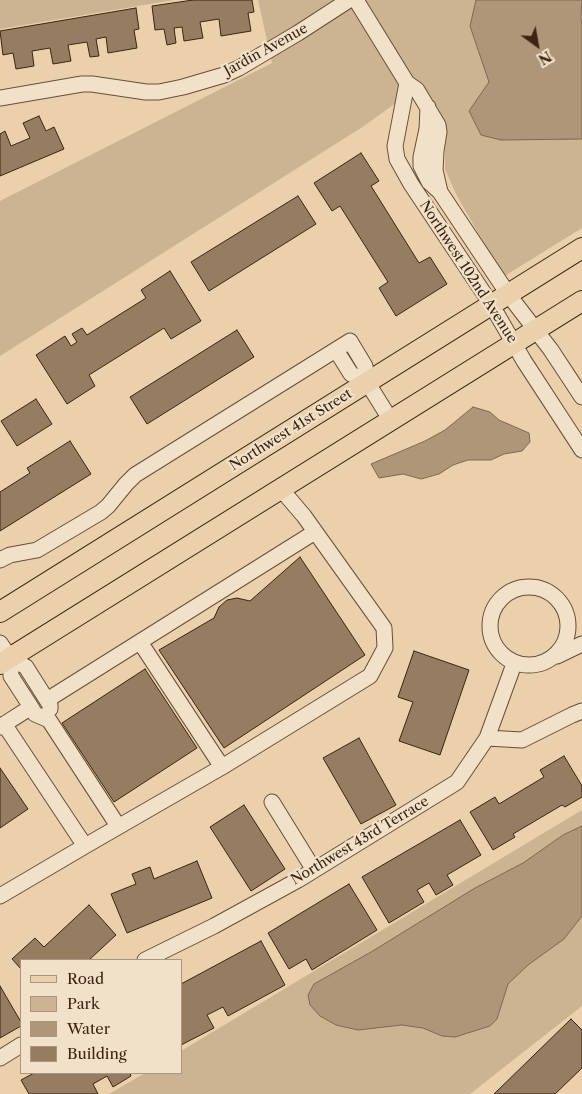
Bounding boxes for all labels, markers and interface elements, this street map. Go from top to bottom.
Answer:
street label: Jardin Avenue [221,20,311,80]
north arrow [512,20,562,70]
text: N [535,47,555,69]
street label: Northwest 102nd Avenue [416,198,520,346]
street label: Northwest 41st Street [227,385,355,475]
street label: Northwest 43rd Terrace [288,793,432,889]
legend [20,959,182,1074]
text: Road [67,969,104,988]
text: Park [67,994,100,1013]
text: Water [67,1019,110,1038]
text: Building [67,1044,127,1063]

